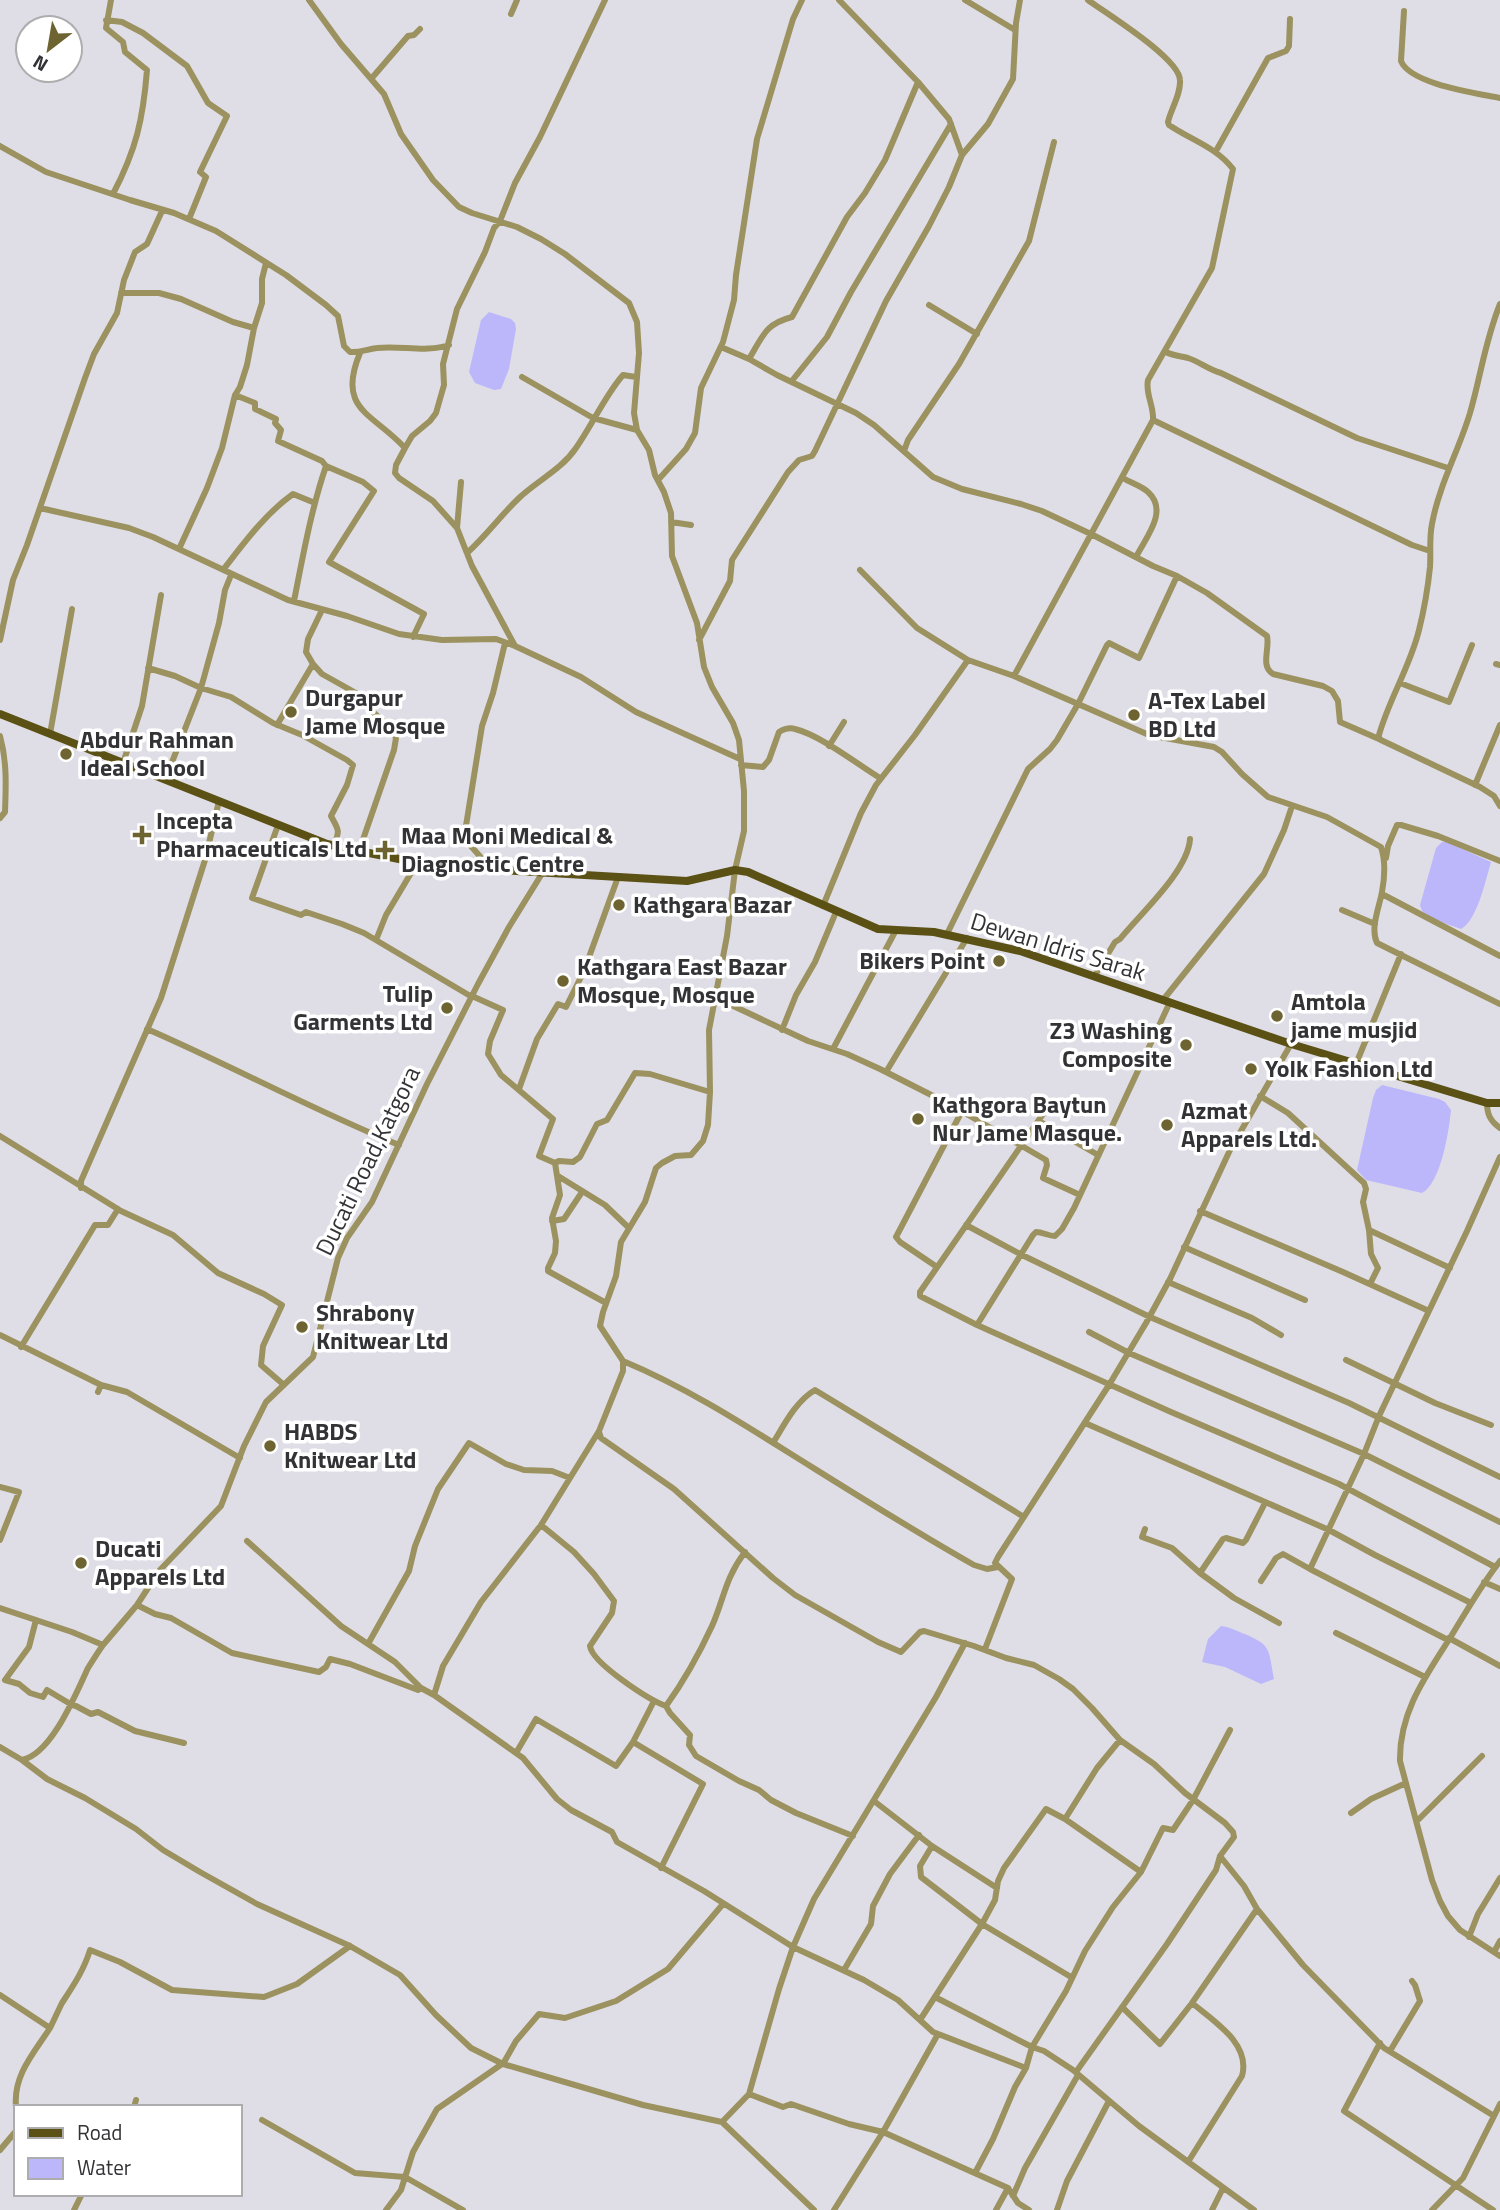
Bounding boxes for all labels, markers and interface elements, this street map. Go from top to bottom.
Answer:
north arrow [14,14,84,84]
text: N [27,48,53,80]
place label: Durgapur Jame Mosque [305,679,445,743]
place label: A-Tex Label BD Ltd [1148,682,1266,746]
marker: Durgapur Jame Mosque [283,704,299,720]
marker: A-Tex Label BD Ltd [1126,707,1142,723]
place label: Abdur Rahman Ideal School [80,721,234,785]
marker: Abdur Rahman Ideal School [58,746,74,762]
place label: Incepta Pharmaceuticals Ltd [156,802,367,866]
place label: Maa Moni Medical & Diagnostic Centre [401,817,613,881]
marker: Incepta Pharmaceuticals Ltd [134,827,150,843]
marker: Maa Moni Medical & Diagnostic Centre [375,840,395,860]
place label: Kathgara Bazar [633,886,792,922]
marker: Kathgara Bazar [611,897,627,913]
street label: Dewan Idris Sarak [966,902,1151,990]
place label: Bikers Point [859,942,985,978]
place label: Kathgara East Bazar Mosque, Mosque [577,948,787,1012]
marker: Bikers Point [991,953,1007,969]
marker: Kathgara East Bazar Mosque, Mosque [555,973,571,989]
place label: Tulip Garments Ltd [293,975,433,1039]
place label: Amtola jame musjid [1290,983,1417,1047]
marker: Tulip Garments Ltd [439,1000,455,1016]
marker: Amtola jame musjid [1269,1008,1285,1024]
place label: Z3 Washing Composite [1049,1012,1172,1076]
marker: Z3 Washing Composite [1178,1037,1194,1053]
place label: Yolk Fashion Ltd [1265,1050,1433,1086]
street label: Ducati Road,Katgora [306,1060,429,1261]
marker: Yolk Fashion Ltd [1243,1061,1259,1077]
place label: Kathgora Baytun Nur Jame Masque. [932,1086,1122,1150]
place label: Azmat Apparels Ltd. [1181,1092,1317,1156]
marker: Kathgora Baytun Nur Jame Masque. [910,1111,926,1127]
marker: Azmat Apparels Ltd. [1159,1117,1175,1133]
place label: Shrabony Knitwear Ltd [316,1294,448,1358]
marker: Shrabony Knitwear Ltd [294,1319,310,1335]
place label: HABDS Knitwear Ltd [284,1413,416,1477]
marker: HABDS Knitwear Ltd [262,1438,278,1454]
place label: Ducati Apparels Ltd [95,1530,225,1594]
marker: Ducati Apparels Ltd [73,1555,89,1571]
legend [14,2105,242,2196]
text: Road [77,2116,122,2148]
text: Water [77,2151,131,2183]

